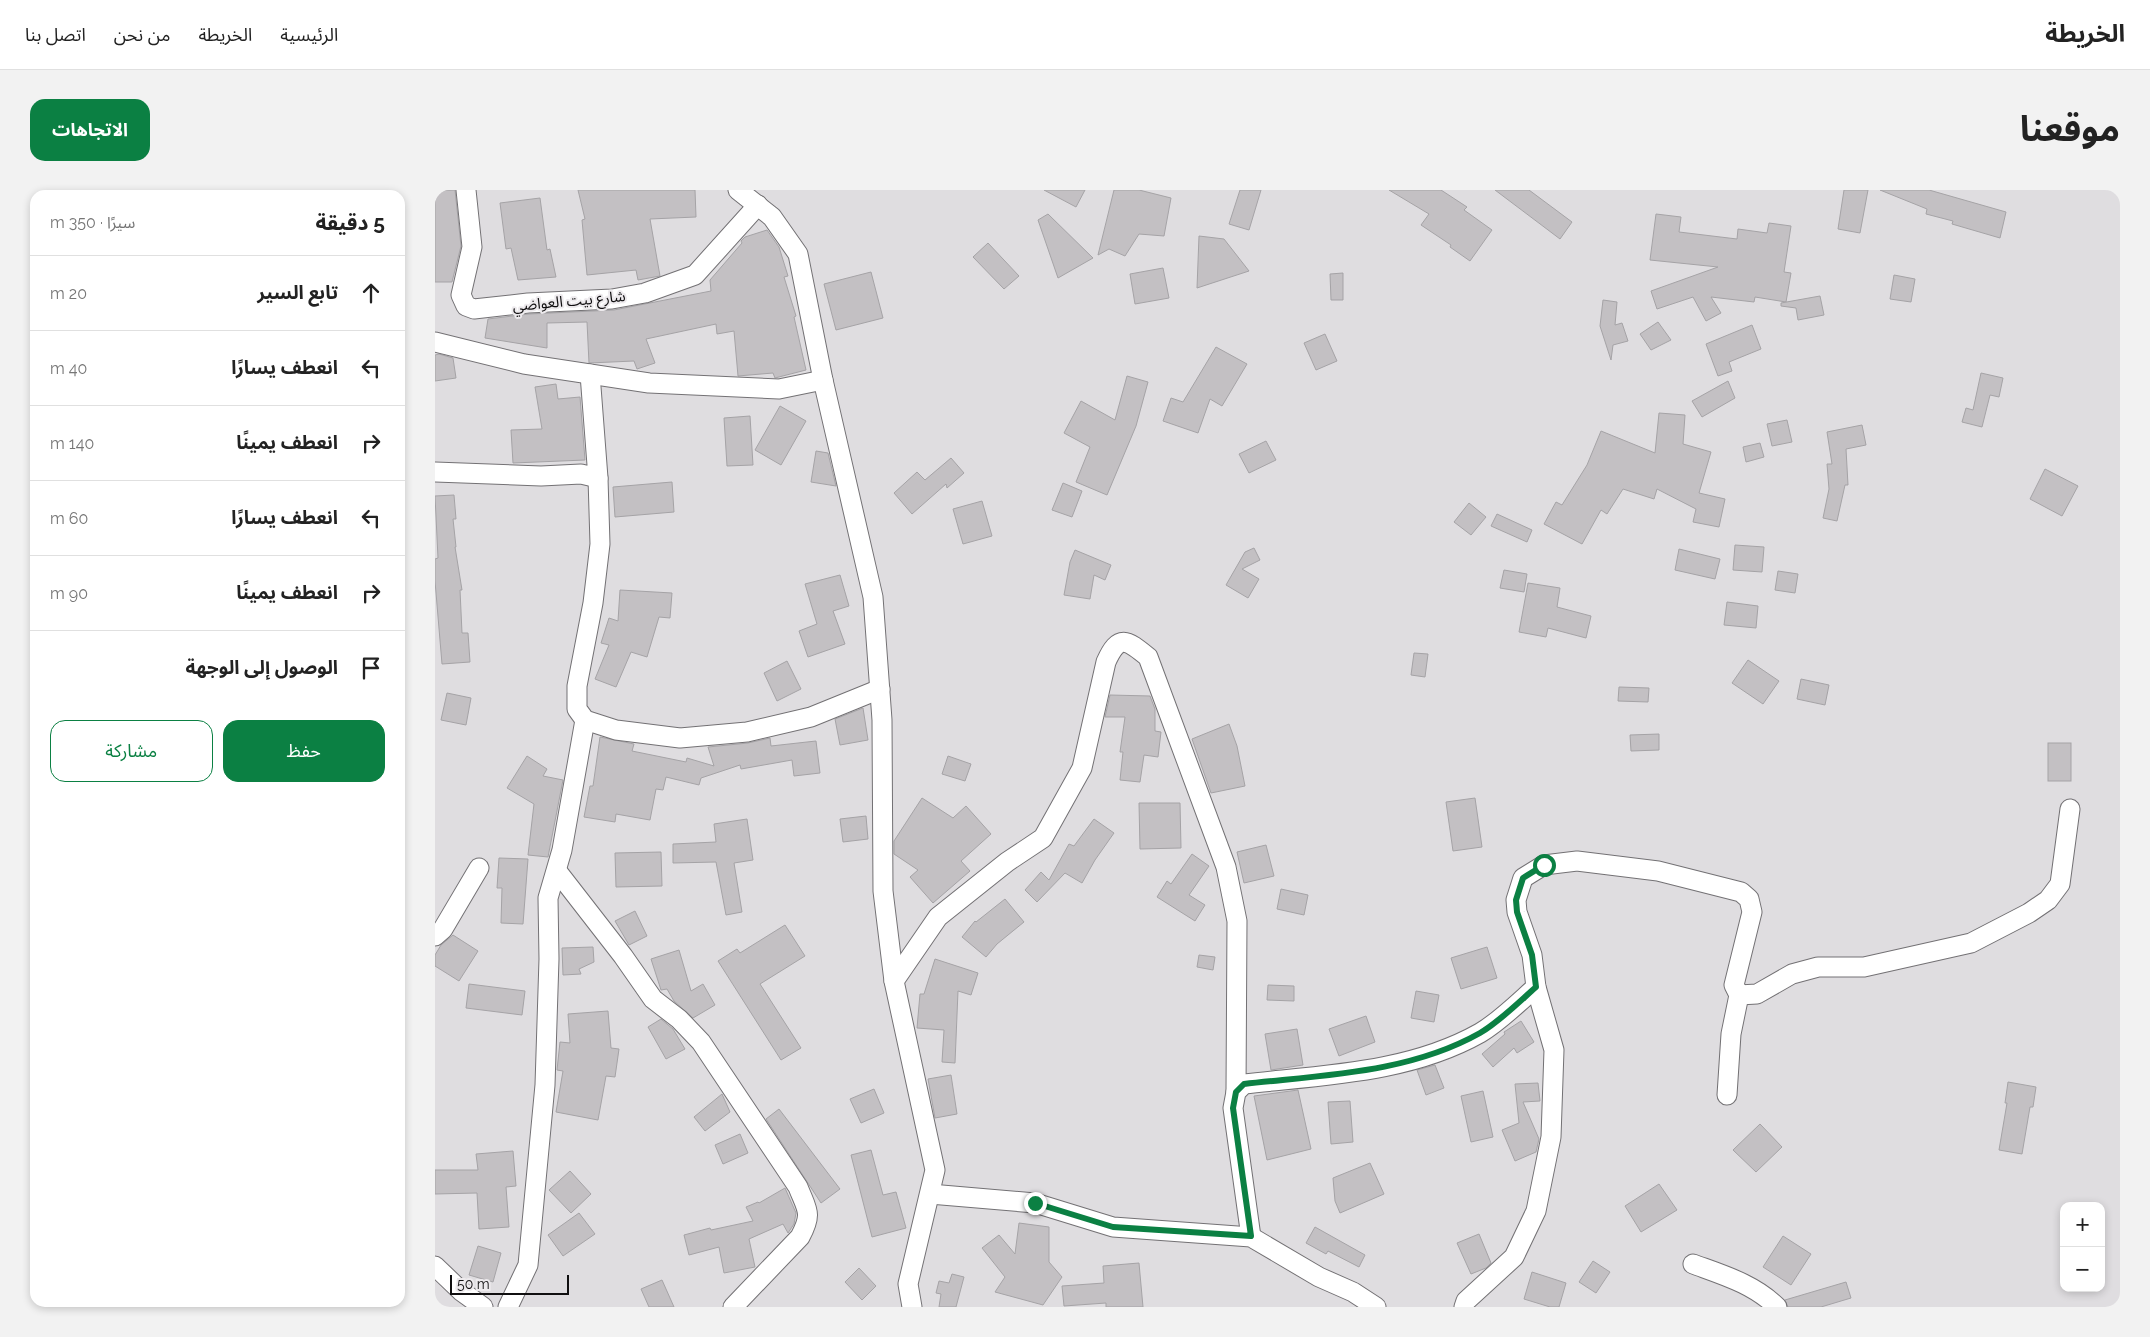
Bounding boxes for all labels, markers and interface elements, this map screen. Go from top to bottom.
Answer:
text: الخريطة [2045,19,2125,48]
text: اتصل بنا [25,24,86,45]
text: من نحن [114,24,170,45]
text: الخريطة [198,24,252,45]
text: الرئيسية [280,24,338,45]
button: الاتجاهات [30,99,150,161]
text: موقعنا [2020,108,2120,149]
text: 5 دقيقة [315,210,385,235]
text: سيرًا · 350 m [50,213,135,232]
icon: ahead [357,279,385,307]
text: تابع السير [257,281,338,303]
text: 20 m [50,284,87,303]
street label: شارع بيت العواضي [512,287,627,318]
icon: left [357,354,385,382]
text: انعطف يسارًا [231,356,338,378]
text: 40 m [50,359,87,378]
icon: right [357,429,385,457]
text: انعطف يمينًا [236,431,338,453]
text: 140 m [50,434,94,453]
icon: left [357,504,385,532]
text: انعطف يسارًا [231,506,338,528]
text: 60 m [50,509,88,528]
icon: right [357,579,385,607]
text: انعطف يمينًا [236,581,338,603]
text: 90 m [50,584,88,603]
icon: arrive [357,654,385,682]
text: الوصول إلى الوجهة [185,656,338,678]
button: مشاركة [50,720,213,782]
button: حفظ [223,720,385,782]
route start [1533,854,1556,877]
route end [1024,1192,1047,1215]
map controls [2060,1202,2105,1292]
button: + [2060,1202,2105,1247]
button: − [2060,1247,2105,1292]
scale bar [450,1272,569,1295]
text: 50 m [457,1276,490,1292]

